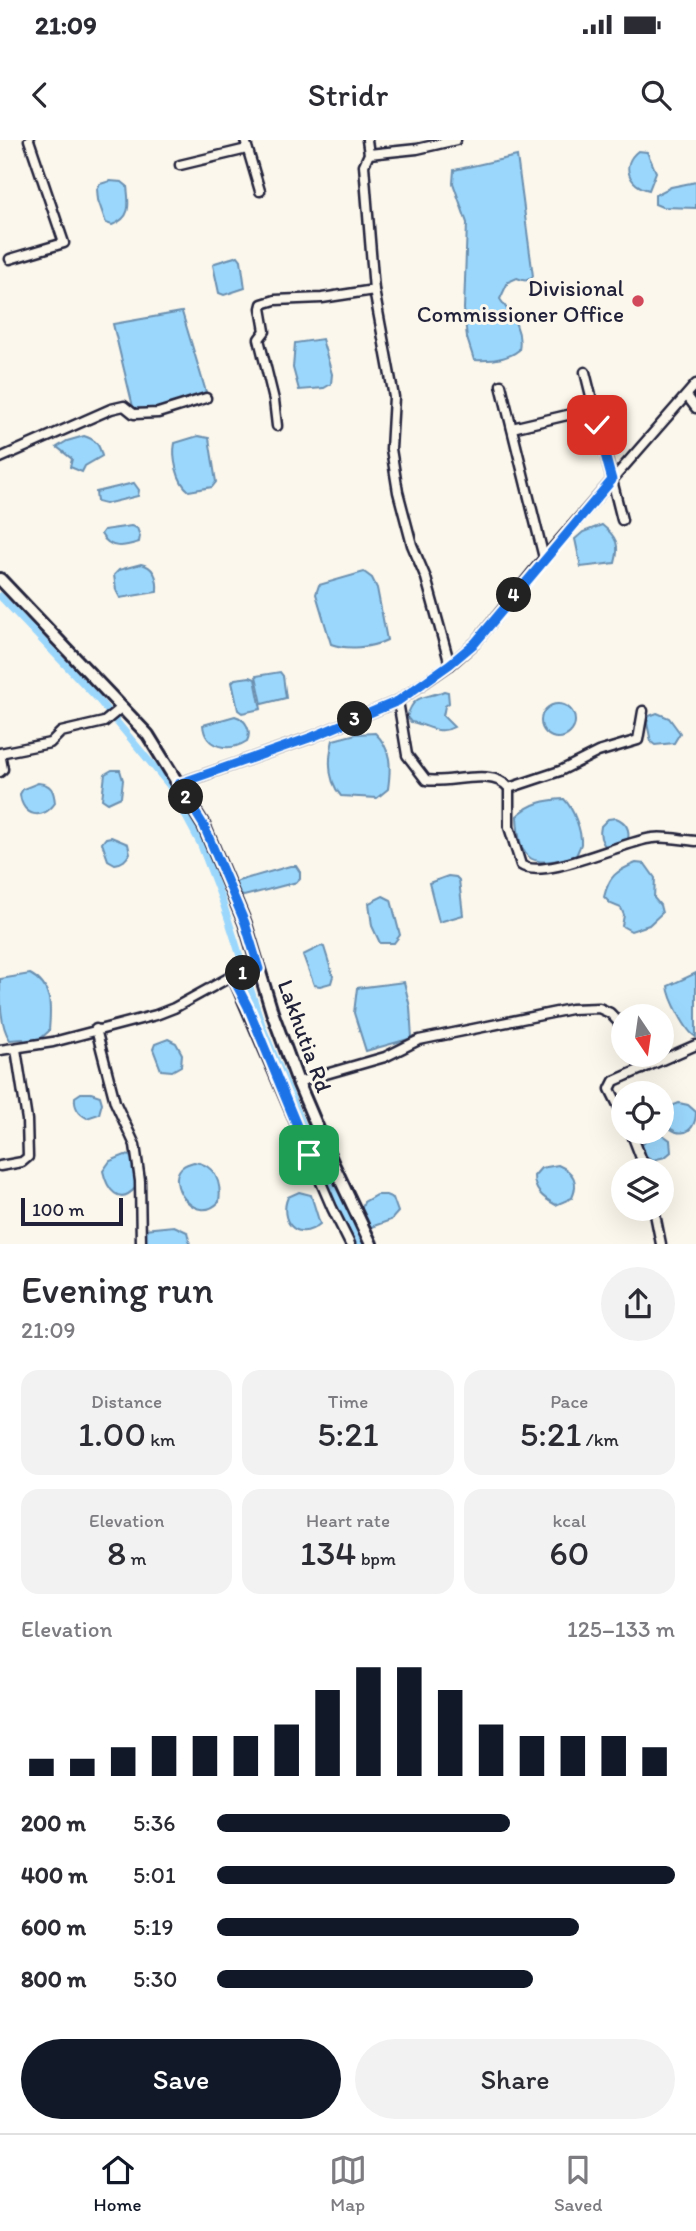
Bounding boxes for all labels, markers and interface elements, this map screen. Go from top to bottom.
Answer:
text: 21:09 [35,9,97,41]
icon: back [21,76,59,114]
text: Stridr [308,76,388,114]
icon: search [637,76,675,114]
place label: Divisional Commissioner Office [417,274,624,328]
marker: Divisional Commissioner Office [630,293,646,309]
pin [567,395,627,455]
icon: check [578,406,616,444]
pin: 4 [496,578,532,612]
text: 4 [508,583,519,606]
pin: 3 [338,702,372,736]
text: 3 [349,707,360,730]
pin: 2 [168,780,204,814]
text: 2 [181,785,191,808]
pin: 1 [226,956,260,990]
text: 1 [238,961,247,984]
street label: Lakhutia Rd [272,976,338,1096]
north arrow [611,1004,674,1068]
map controls [611,1004,674,1221]
button: locate [611,1081,674,1144]
pin [279,1125,339,1185]
icon: arrive [290,1136,328,1174]
button: layers [611,1158,674,1221]
scale bar [21,1195,122,1227]
text: 100 m [32,1198,84,1221]
text: Evening run [21,1267,214,1313]
button: share [601,1267,675,1341]
text: 21:09 [21,1316,76,1344]
text: Distance [91,1390,162,1413]
text: Time [328,1390,368,1413]
text: Pace [550,1390,588,1413]
text: 1.00 [78,1413,146,1455]
text: 5:21 [317,1413,379,1455]
text: 5:21 [520,1413,581,1455]
text: km [146,1428,175,1451]
text: /km [581,1428,619,1451]
text: Elevation [89,1509,164,1532]
text: Heart rate [306,1509,390,1532]
text: kcal [552,1509,586,1532]
text: 8 [107,1532,126,1574]
text: 134 [300,1532,356,1574]
text: 60 [549,1532,589,1574]
text: m [126,1547,146,1570]
text: bpm [356,1547,396,1570]
text: Elevation [21,1615,112,1643]
text: 125–133 m [567,1615,675,1643]
text: 200 m [21,1809,86,1837]
text: 5:36 [133,1809,175,1837]
text: 400 m [21,1861,88,1889]
text: 5:01 [133,1861,176,1889]
text: 600 m [21,1913,86,1941]
text: 5:19 [133,1913,173,1941]
text: 800 m [21,1965,86,1993]
text: 5:30 [133,1965,177,1993]
button: Save [21,2039,341,2119]
button: Share [355,2039,675,2119]
tab: Home [94,2151,141,2216]
tab: Map [329,2151,367,2216]
tab: Saved [554,2151,602,2216]

